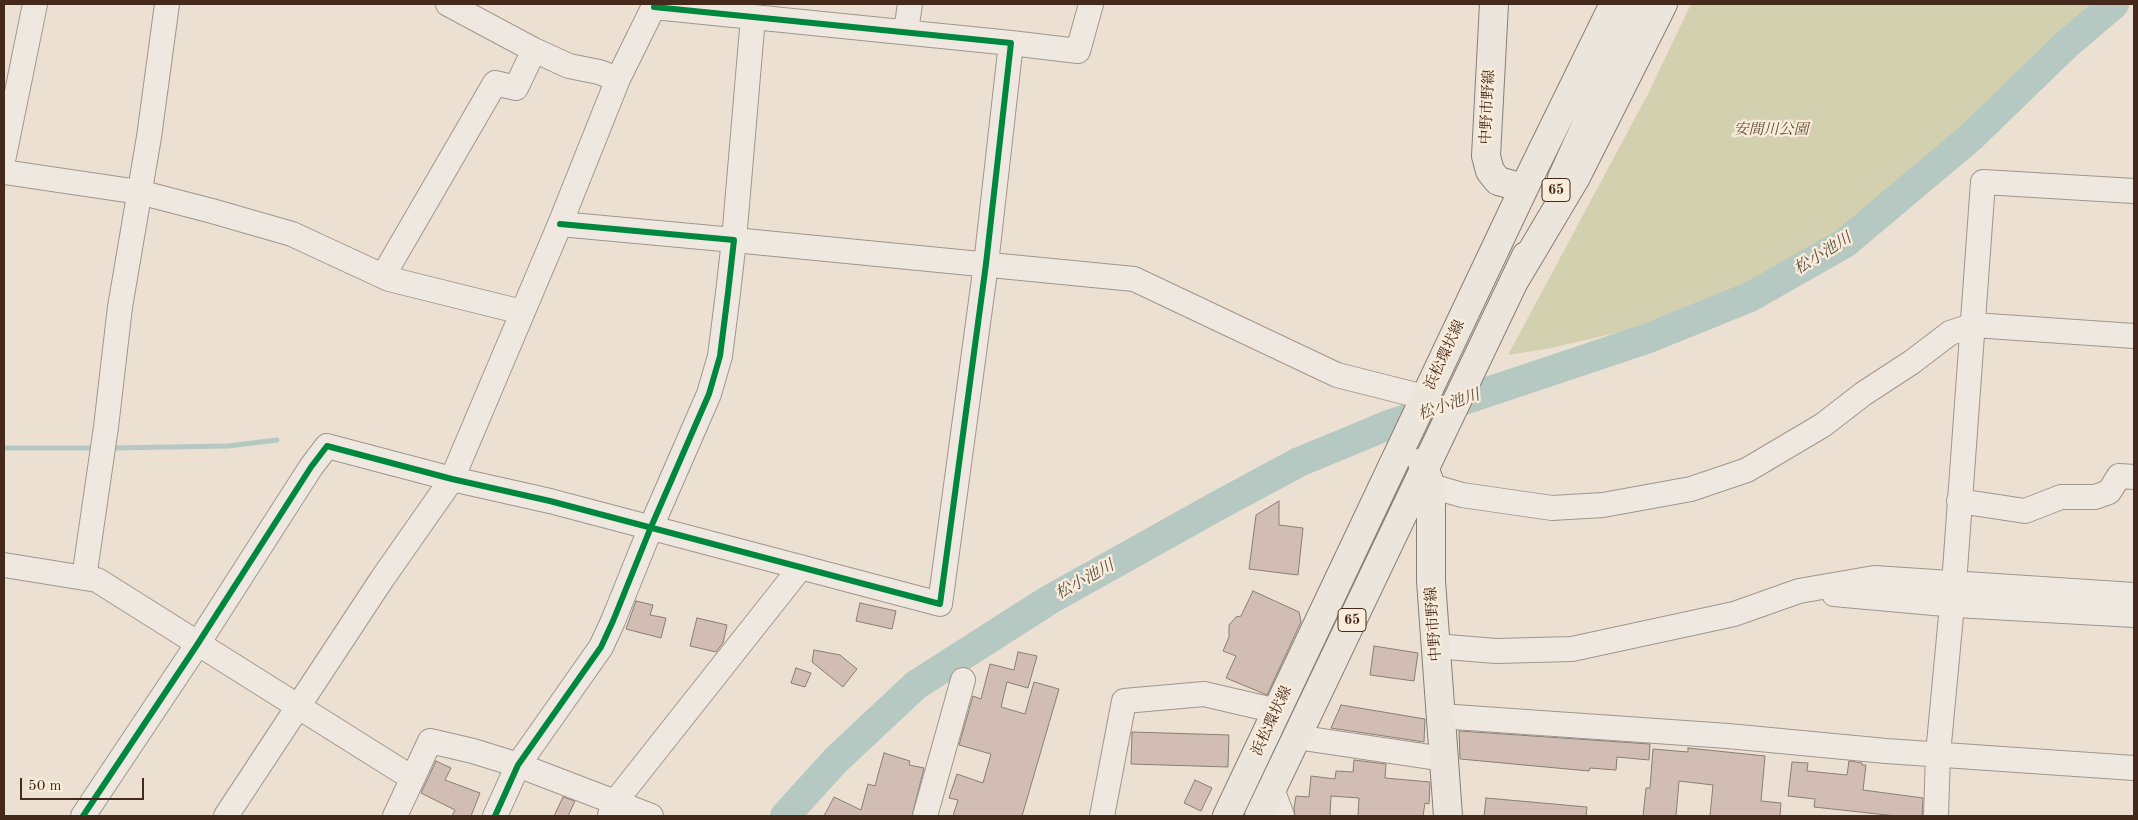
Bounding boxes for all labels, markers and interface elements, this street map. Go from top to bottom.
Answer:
street label: 中野市野線 [1477,69,1499,145]
park label: 安間川公園 [1734,121,1808,139]
road number: 65 [1542,178,1570,202]
water label: 松小池川 [1791,229,1855,279]
street label: 浜松環状線 [1421,317,1469,393]
water label: 松小池川 [1416,386,1482,424]
water label: 松小池川 [1052,556,1118,604]
street label: 中野市野線 [1422,586,1446,662]
road number: 65 [1338,608,1366,632]
street label: 浜松環状線 [1248,683,1296,759]
scale bar [22,768,146,800]
text: 50 m [28,779,62,794]

